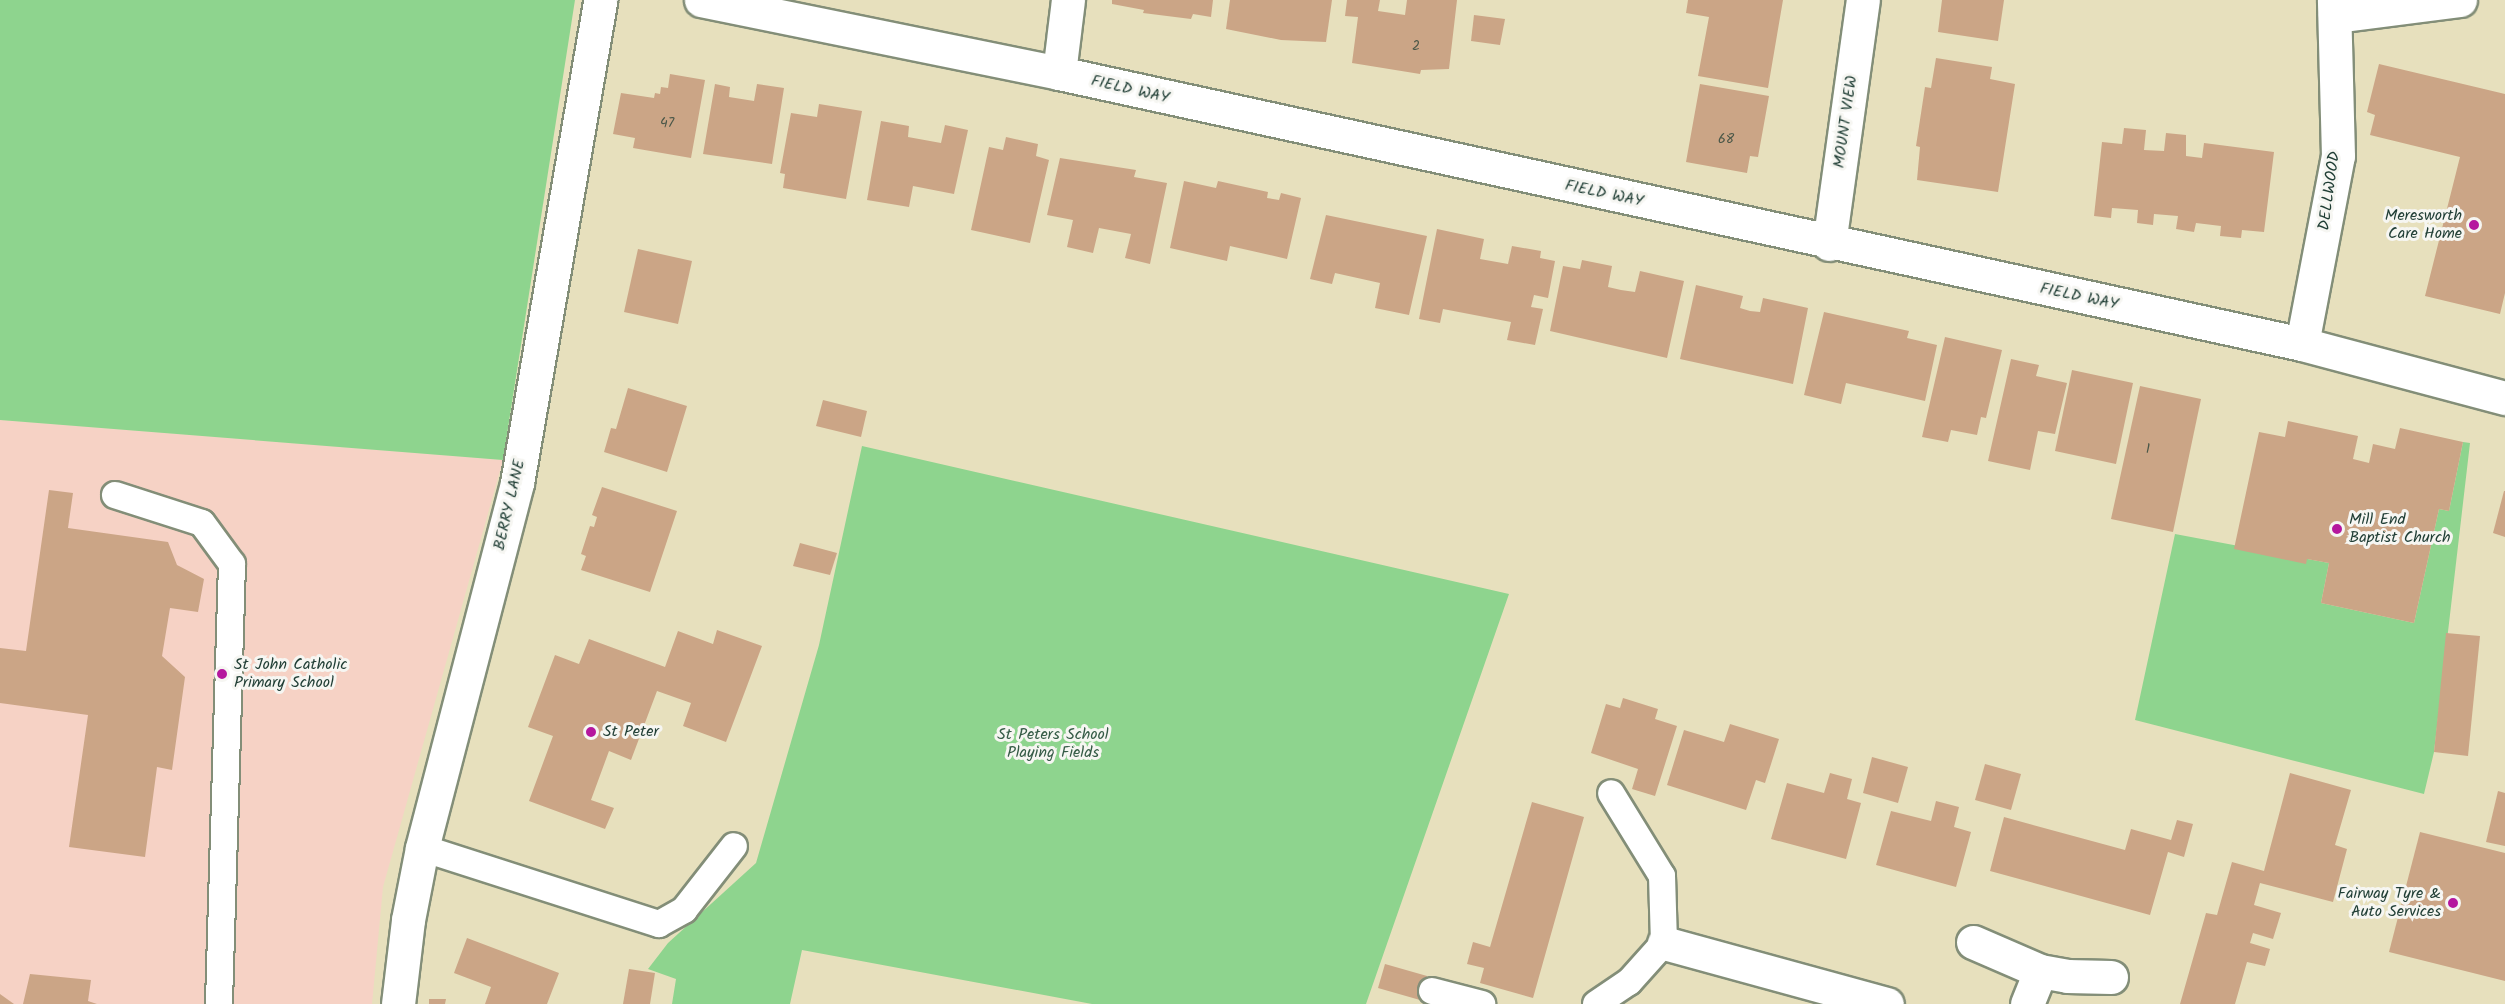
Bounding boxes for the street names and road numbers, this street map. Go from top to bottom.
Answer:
street label: FIELD WAY [1089,72,1171,108]
street label: MOUNT VIEW [1830,75,1862,169]
street label: DELLWOOD [2315,150,2345,232]
street label: FIELD WAY [1563,176,1645,212]
street label: FIELD WAY [2038,279,2120,315]
street label: BERRY LANE [490,458,530,552]

